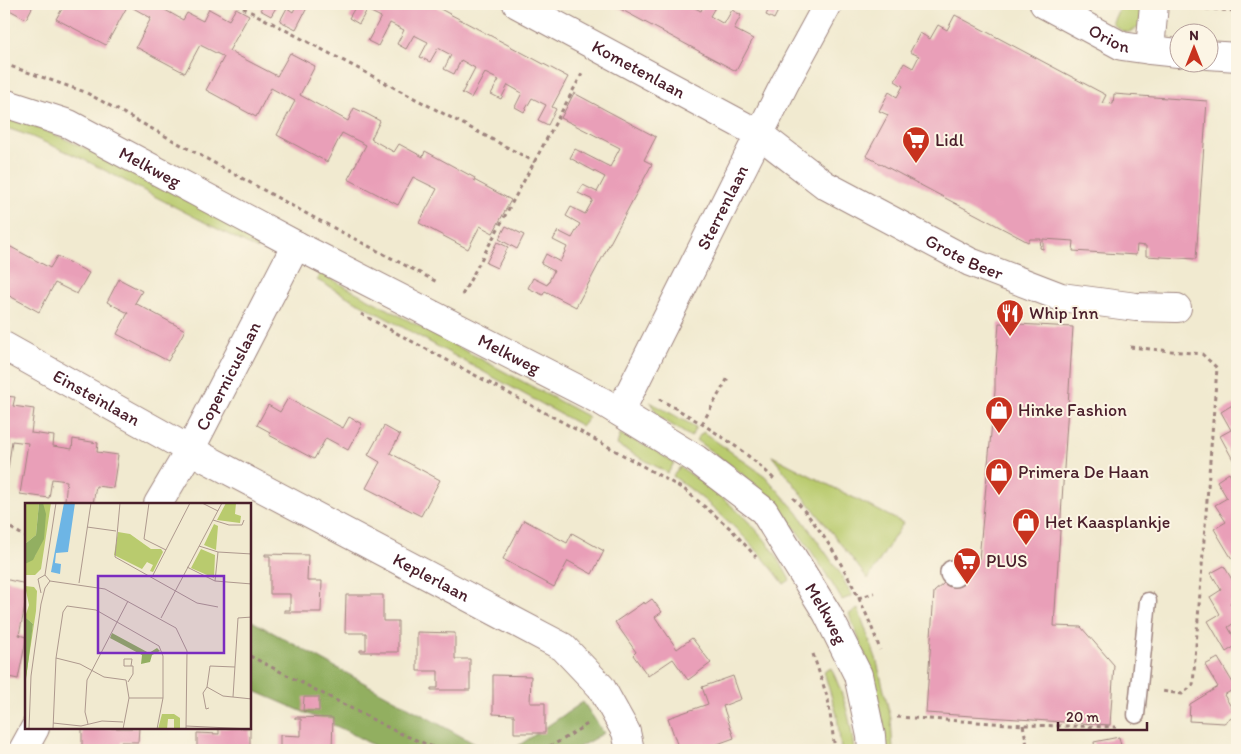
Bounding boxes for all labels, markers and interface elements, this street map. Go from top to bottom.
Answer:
street label: Orion [1085,19,1131,58]
north arrow [1168,22,1218,72]
text: N [1189,27,1199,44]
street label: Kometenlaan [588,35,689,104]
supermarket icon: Lidl [901,125,931,164]
place label: Lidl [935,129,964,151]
street label: Melkweg [115,142,185,193]
street label: Sterrenlaan [692,161,753,253]
street label: Grote Beer [921,229,1007,285]
restaurant icon: Whip Inn [995,298,1025,337]
place label: Whip Inn [1029,302,1099,324]
street label: Copernicuslaan [191,318,266,435]
street label: Melkweg [474,329,545,379]
street label: Einsteinlaan [49,365,144,431]
shop icon: Hinke Fashion [984,395,1014,434]
place label: Hinke Fashion [1018,399,1127,421]
shop icon: Primera De Haan [984,457,1014,496]
place label: Primera De Haan [1018,461,1149,483]
inset map [25,503,251,729]
shop icon: Het Kaasplankje [1011,507,1041,546]
place label: Het Kaasplankje [1045,511,1170,533]
supermarket icon: PLUS [952,546,982,585]
street label: Keplerlaan [389,548,474,607]
place label: PLUS [986,550,1027,572]
street label: Melkweg [800,579,852,649]
scale bar [1058,699,1147,731]
text: 20 m [1066,708,1100,726]

